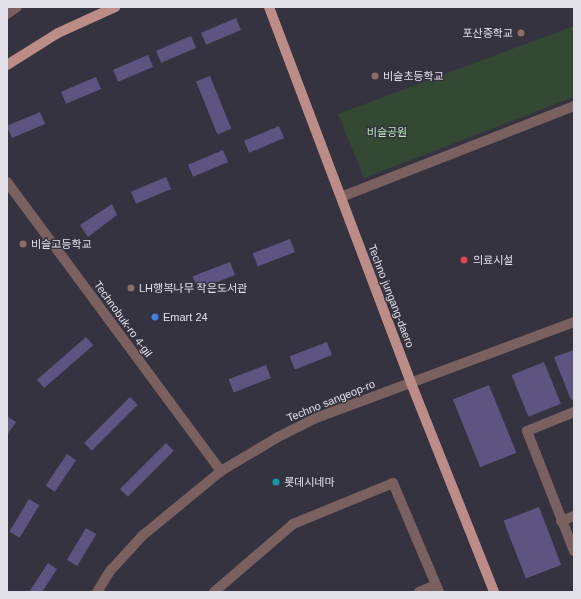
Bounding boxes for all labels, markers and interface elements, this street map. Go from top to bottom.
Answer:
place label: 포산중학교 [462,26,513,40]
marker: 포산중학교 [516,28,526,38]
place label: 비슬초등학교 [383,69,444,83]
marker: 비슬초등학교 [370,71,380,81]
park label: 비슬공원 [367,125,407,139]
place label: 비슬고등학교 [31,237,92,251]
marker: 비슬고등학교 [18,239,28,249]
street label: Techno jungang-daero [365,243,417,349]
place label: 의료시설 [473,253,513,267]
marker: 의료시설 [458,254,470,266]
street label: Technobuk-ro 4-gil [91,279,155,359]
place label: LH행복나무 작은도서관 [139,281,247,295]
marker: LH행복나무 작은도서관 [126,283,136,293]
place label: Emart 24 [163,310,208,324]
marker: Emart 24 [150,312,160,322]
street label: Techno sangeop-ro [285,377,377,425]
place label: 롯데시네마 [284,475,335,489]
marker: 롯데시네마 [271,477,281,487]

